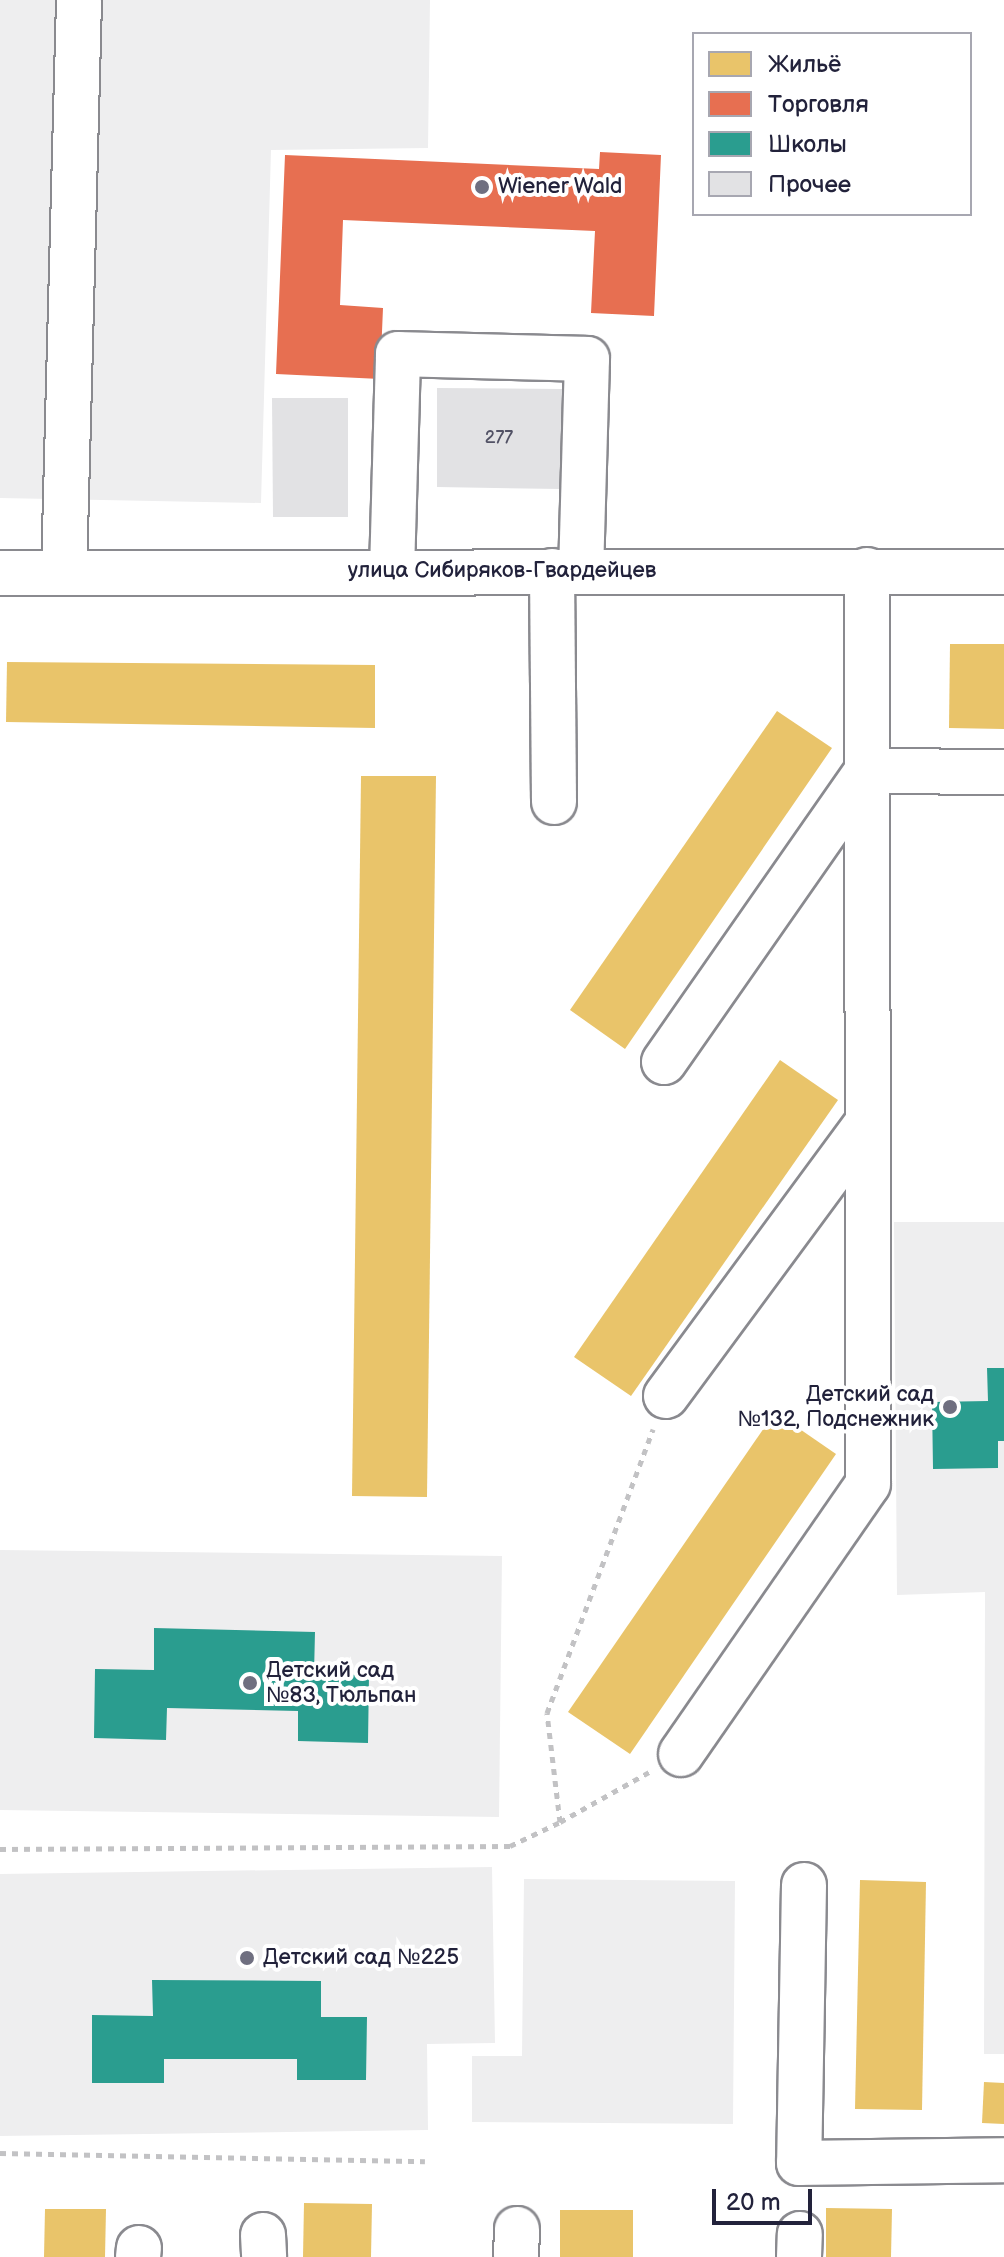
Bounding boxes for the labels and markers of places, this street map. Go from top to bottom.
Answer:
place label: Wiener Wald [498,174,623,200]
marker: Wiener Wald [473,178,491,196]
place label: Детский сад №132, Подснежник [737,1381,934,1432]
marker: Детский сад №132, Подснежник [941,1398,959,1416]
place label: Детский сад №83, Тюльпан [266,1657,416,1708]
marker: Детский сад №83, Тюльпан [241,1674,259,1692]
place label: Детский сад №225 [263,1945,459,1971]
marker: Детский сад №225 [238,1949,256,1967]

